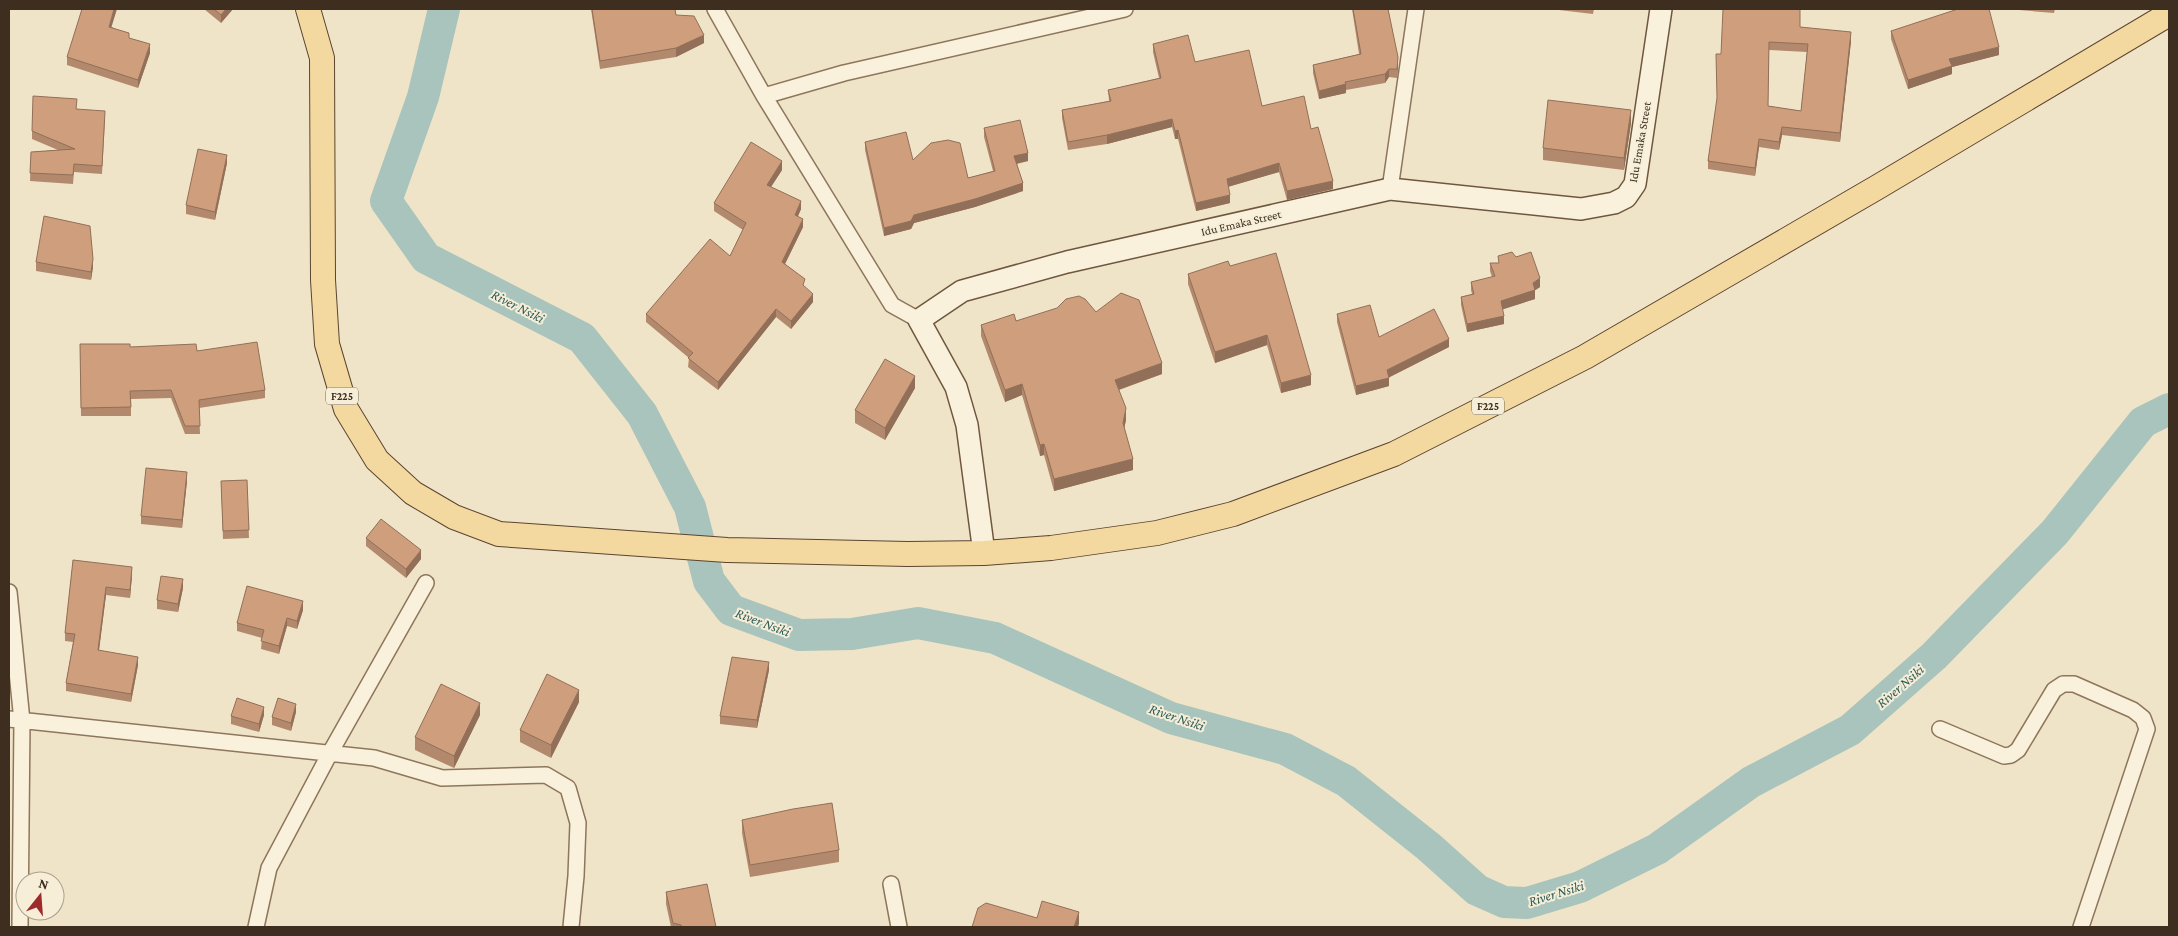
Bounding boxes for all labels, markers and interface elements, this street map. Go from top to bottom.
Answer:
street label: Idu Emaka Street [1626,99,1654,184]
street label: Idu Emaka Street [1200,207,1283,239]
water label: River Nsiki [489,286,547,326]
road number: F225 [326,388,358,404]
road number: F225 [1472,398,1504,414]
water label: River Nsiki [733,604,793,640]
water label: River Nsiki [1873,661,1927,711]
water label: River Nsiki [1147,700,1207,734]
north arrow [15,871,65,921]
text: N [37,875,51,893]
water label: River Nsiki [1526,877,1586,909]

